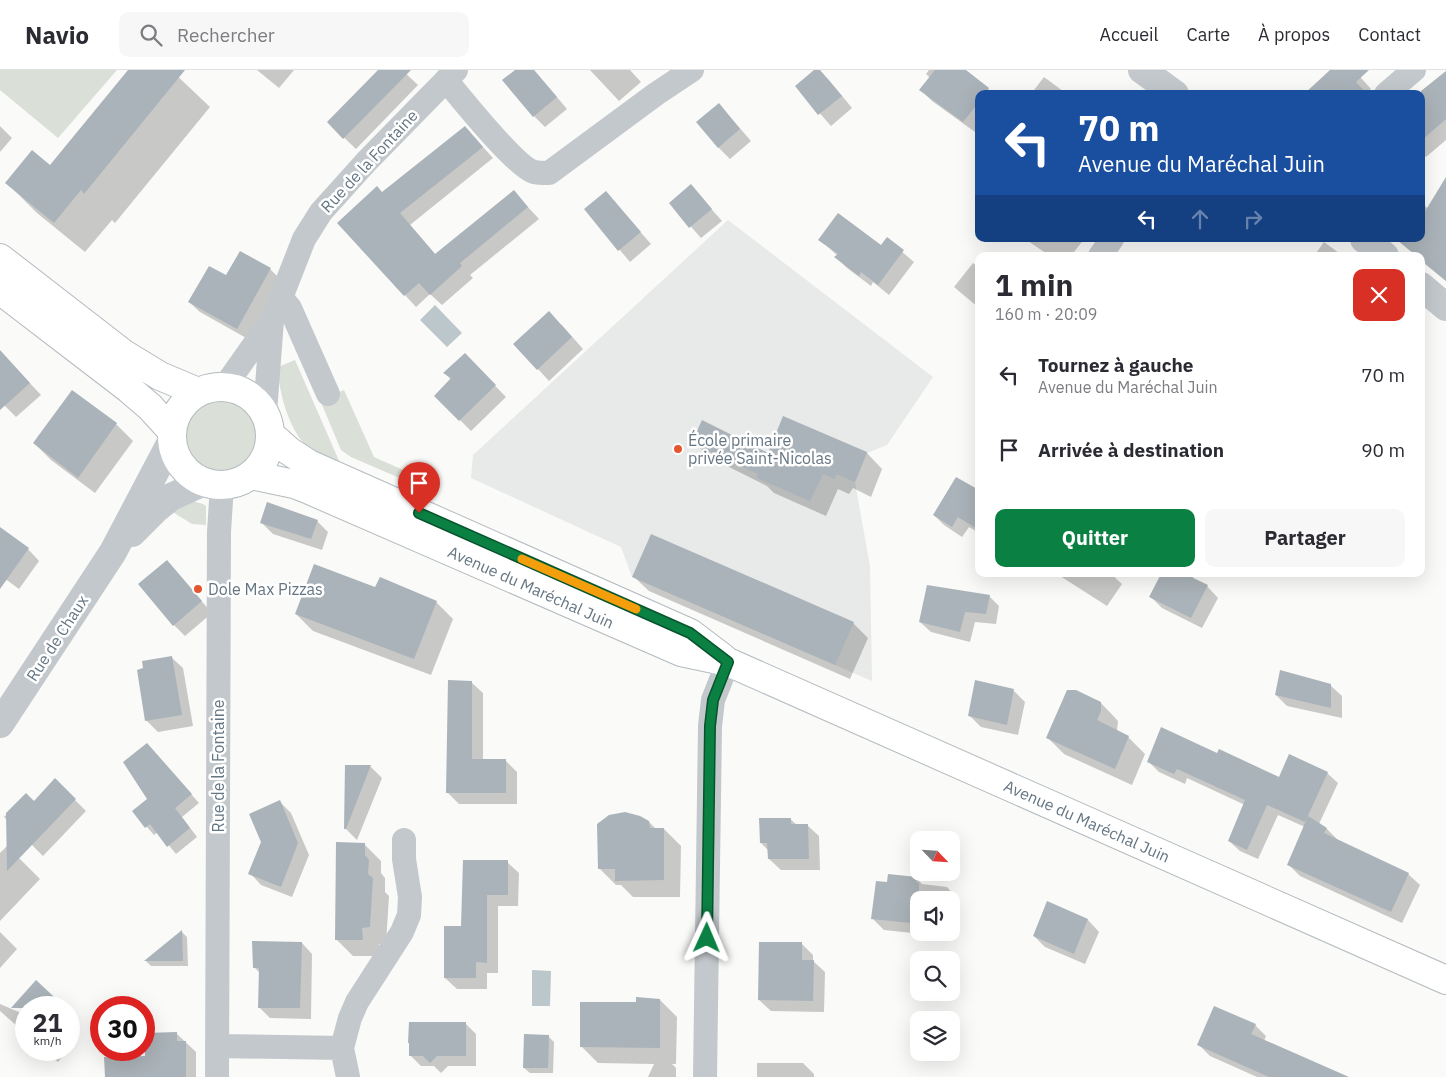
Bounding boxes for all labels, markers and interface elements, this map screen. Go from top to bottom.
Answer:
search box [119,12,469,57]
text: Navio [25,19,89,51]
icon: search [137,21,165,49]
text: Rechercher [177,23,275,47]
text: Accueil [1099,23,1158,46]
text: Carte [1186,23,1230,46]
text: À propos [1258,23,1330,46]
text: Contact [1358,23,1421,46]
street label: Rue de la Fontaine [316,105,422,216]
text: 70 m [1078,105,1160,151]
icon: left [995,110,1060,175]
text: Avenue du Maréchal Juin [1078,149,1325,178]
icon: left [1133,205,1161,233]
icon: ahead [1186,205,1214,233]
icon: right [1239,205,1267,233]
text: 1 min [995,265,1073,304]
button: close [1353,269,1405,321]
text: 160 m · 20:09 [995,304,1097,324]
text: Tournez à gauche [1038,353,1194,377]
icon: left [995,361,1023,389]
text: 70 m [1361,363,1405,387]
text: Avenue du Maréchal Juin [1038,377,1218,397]
place label: École primaire privée Saint-Nicolas [688,429,832,468]
icon: arrive [995,436,1023,464]
text: Arrivée à destination [1038,438,1224,462]
text: 90 m [1361,438,1405,462]
marker: École primaire privée Saint-Nicolas [672,443,684,455]
pin [398,462,440,513]
icon: arrive [405,469,433,497]
button: Quitter [995,509,1195,567]
button: Partager [1205,509,1405,567]
street label: Avenue du Maréchal Juin [445,541,617,633]
place label: Dole Max Pizzas [208,579,323,599]
marker: Dole Max Pizzas [192,583,204,595]
street label: Rue de Chaux [22,591,92,685]
street label: Rue de la Fontaine [208,699,228,833]
street label: Avenue du Maréchal Juin [1001,775,1173,867]
north arrow [910,831,960,881]
map controls [910,831,960,1061]
button: sound [910,891,960,941]
position arrow [680,911,732,963]
button: search [910,951,960,1001]
speed limit sign: 30 [90,996,155,1061]
text: 21 [32,1006,63,1039]
button: layers [910,1011,960,1061]
text: km/h [33,1033,62,1048]

